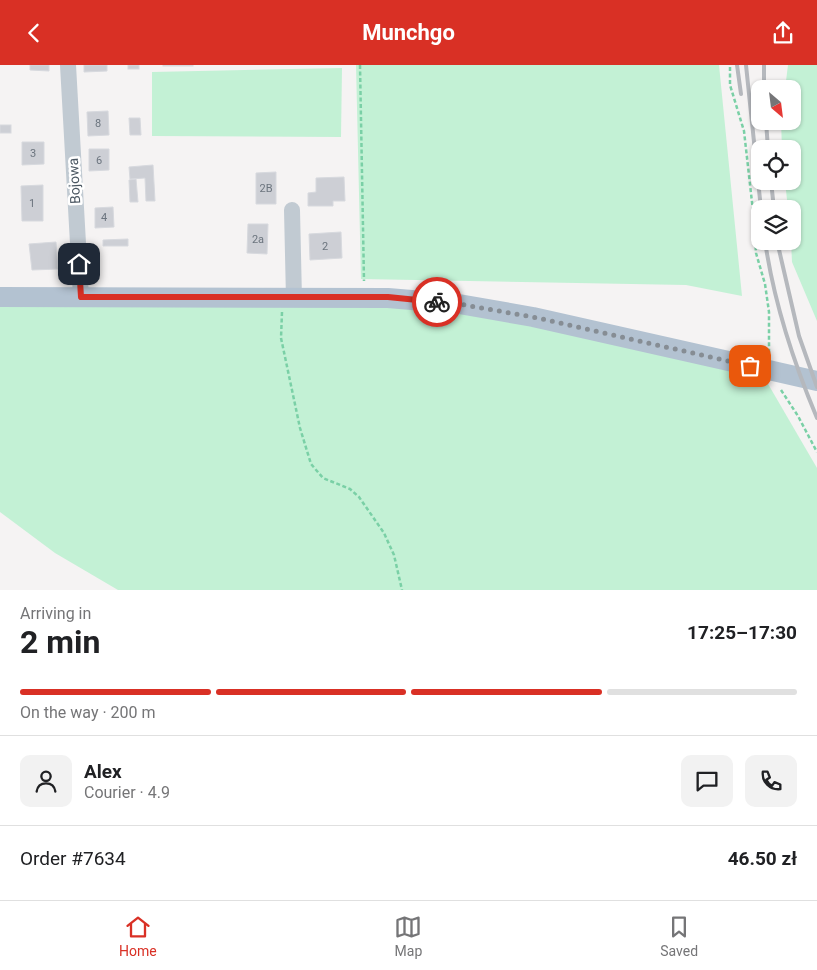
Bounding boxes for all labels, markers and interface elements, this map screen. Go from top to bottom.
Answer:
icon: back [20,19,48,47]
icon: share [769,19,797,47]
text: Munchgo [362,20,455,45]
north arrow [751,80,801,130]
map controls [751,80,801,250]
house number: 8 [95,117,101,130]
button: locate [751,140,801,190]
house number: 3 [30,147,36,160]
house number: 6 [96,154,102,167]
street label: Bojowa [65,158,83,204]
house number: 2B [259,182,273,195]
house number: 1 [29,197,35,210]
button: layers [751,200,801,250]
house number: 4 [101,211,107,224]
house number: 2a [252,233,264,246]
house number: 2 [322,240,328,253]
pin [58,243,100,285]
icon: home [65,250,93,278]
courier [412,277,462,327]
icon: bike [423,288,451,316]
pin [729,345,771,387]
icon: bag [736,352,764,380]
text: Arriving in [20,604,91,623]
text: 17:25–17:30 [687,621,797,644]
text: 2 min [20,623,100,661]
text: On the way · 200 m [20,703,156,722]
button: person [20,755,72,807]
button: chat [681,755,733,807]
button: phone [745,755,797,807]
text: Alex [84,760,122,783]
text: Courier · 4.9 [84,783,170,802]
text: Order #7634 [20,847,126,870]
text: 46.50 zł [728,847,797,870]
tab: Home [119,913,157,959]
tab: Map [394,913,422,959]
tab: Saved [660,913,698,959]

